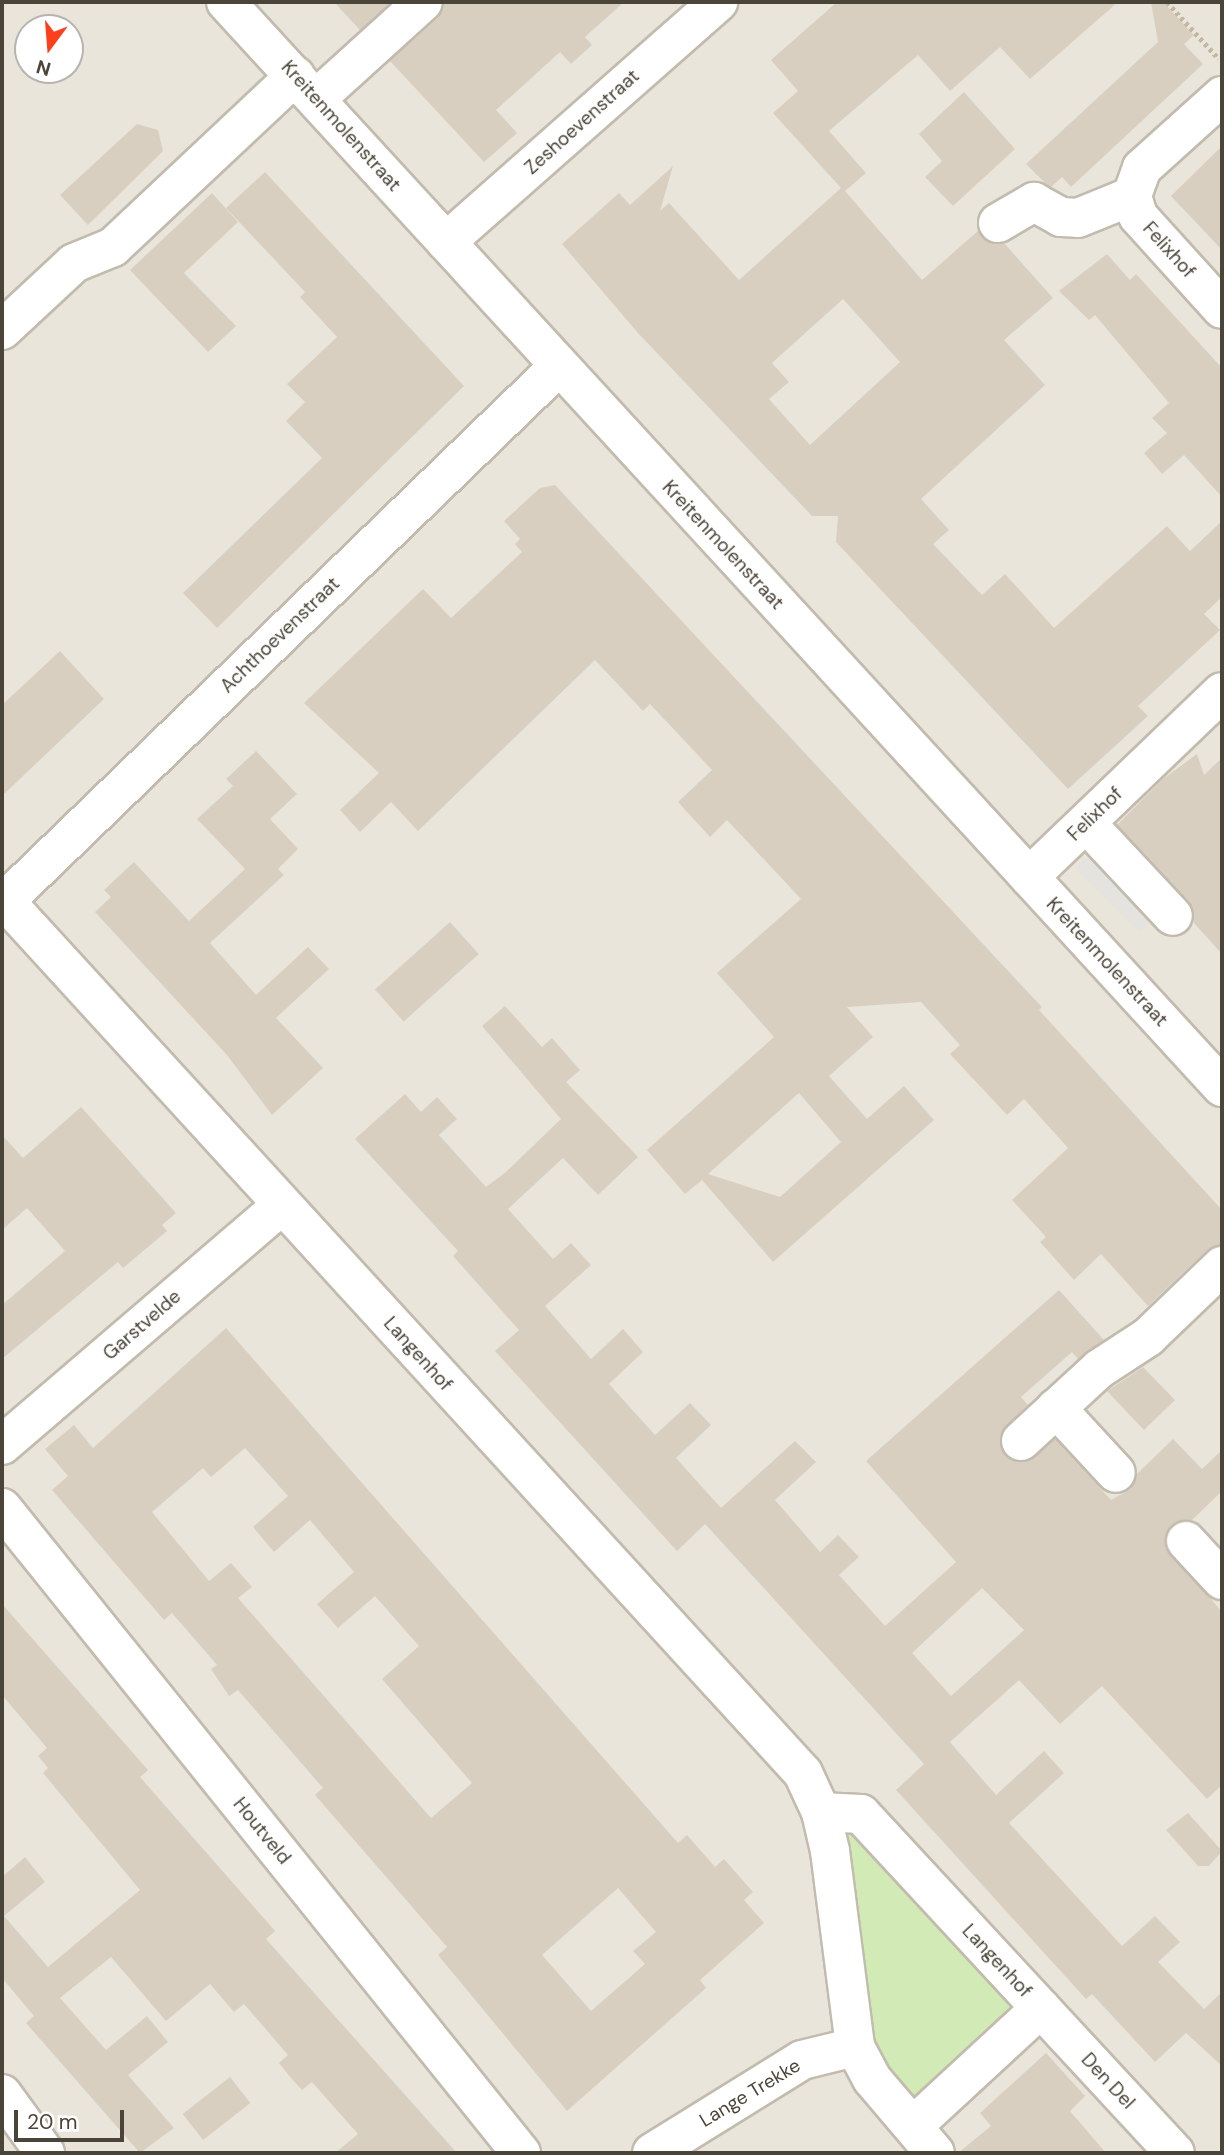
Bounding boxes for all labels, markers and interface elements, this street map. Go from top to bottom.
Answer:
north arrow [14,14,84,84]
text: N [34,54,54,82]
street label: Kreitenmolenstraat [276,56,406,196]
street label: Zeshoevenstraat [520,65,644,179]
street label: Felixhof [1138,217,1200,283]
street label: Kreitenmolenstraat [658,476,788,614]
street label: Achthoevenstraat [216,572,344,698]
street label: Felixhof [1063,782,1127,846]
street label: Kreitenmolenstraat [1042,893,1172,1031]
street label: Garstvelde [98,1285,186,1365]
street label: Langenhof [379,1312,457,1396]
street label: Houtveld [228,1793,296,1869]
street label: Langenhof [957,1920,1037,2002]
street label: Den Del [1077,2048,1139,2114]
street label: Lange Trekke [695,2054,805,2132]
scale bar [18,2096,128,2140]
text: 20 m [27,2108,78,2136]

